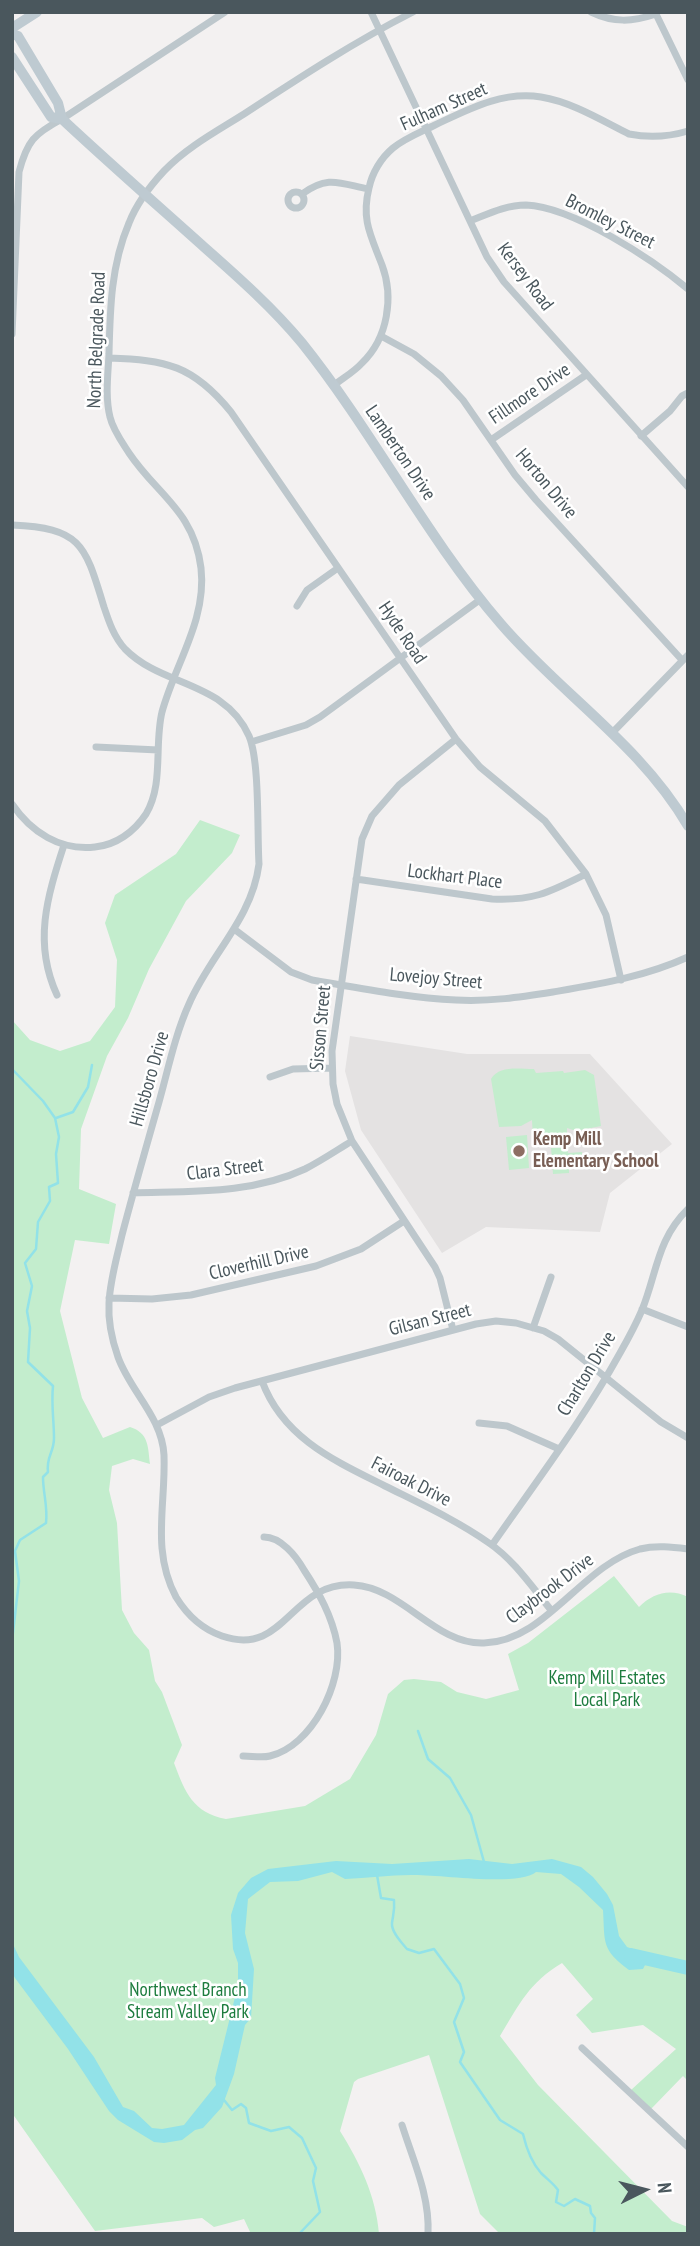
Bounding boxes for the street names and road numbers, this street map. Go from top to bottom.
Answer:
street label: Fulham Street [397,78,491,136]
street label: Bromley Street [562,190,658,254]
street label: Kersey Road [492,239,558,315]
street label: North Belgrade Road [83,271,111,409]
street label: Fillmore Drive [485,359,575,429]
street label: Lamberton Drive [360,401,440,505]
street label: Horton Drive [510,444,582,524]
street label: Hyde Road [373,598,431,668]
street label: Lockhart Place [406,860,504,894]
street label: Lovejoy Street [389,964,483,994]
street label: Sisson Street [306,985,336,1071]
street label: Hillsboro Drive [126,1029,174,1129]
street label: Clara Street [185,1154,265,1186]
street label: Cloverhill Drive [207,1240,311,1286]
street label: Gilsan Street [387,1299,473,1341]
street label: Charlton Drive [553,1328,621,1420]
street label: Fairoak Drive [367,1452,455,1512]
street label: Claybrook Drive [502,1549,598,1629]

